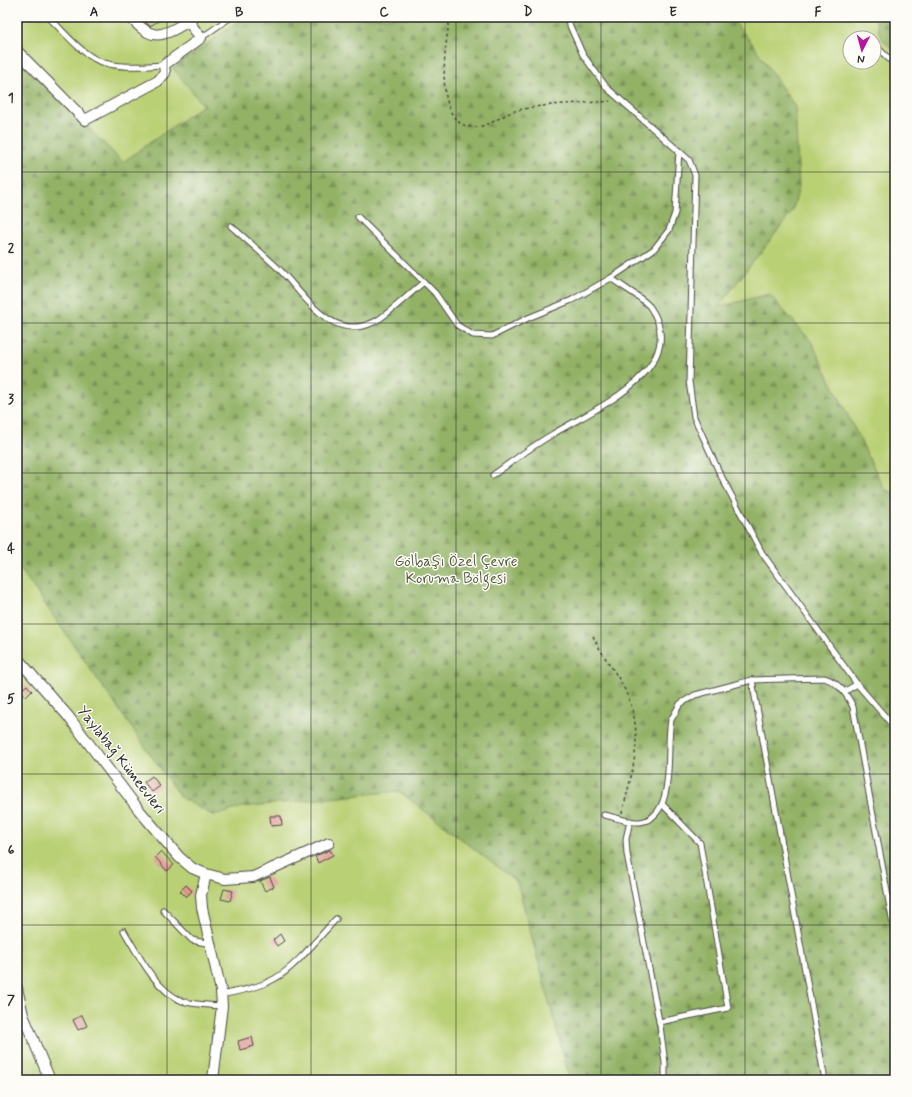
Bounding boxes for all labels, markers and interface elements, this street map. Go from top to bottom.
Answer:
text: A [90,4,98,21]
text: B [235,4,244,21]
text: C [379,4,389,21]
text: D [524,4,533,21]
text: E [669,4,677,21]
text: F [815,4,822,21]
north arrow [842,30,882,70]
text: N [857,52,865,66]
text: 1 [8,90,14,107]
text: 2 [8,240,15,257]
text: 3 [8,391,14,408]
text: 4 [7,541,15,558]
park label: Gölbaşı Özel Çevre Koruma Bölgesi [394,552,518,590]
text: 5 [7,691,15,708]
street label: Yaylabağ Kümeevleri [72,702,170,818]
text: 6 [8,842,15,859]
text: 7 [7,992,15,1009]

